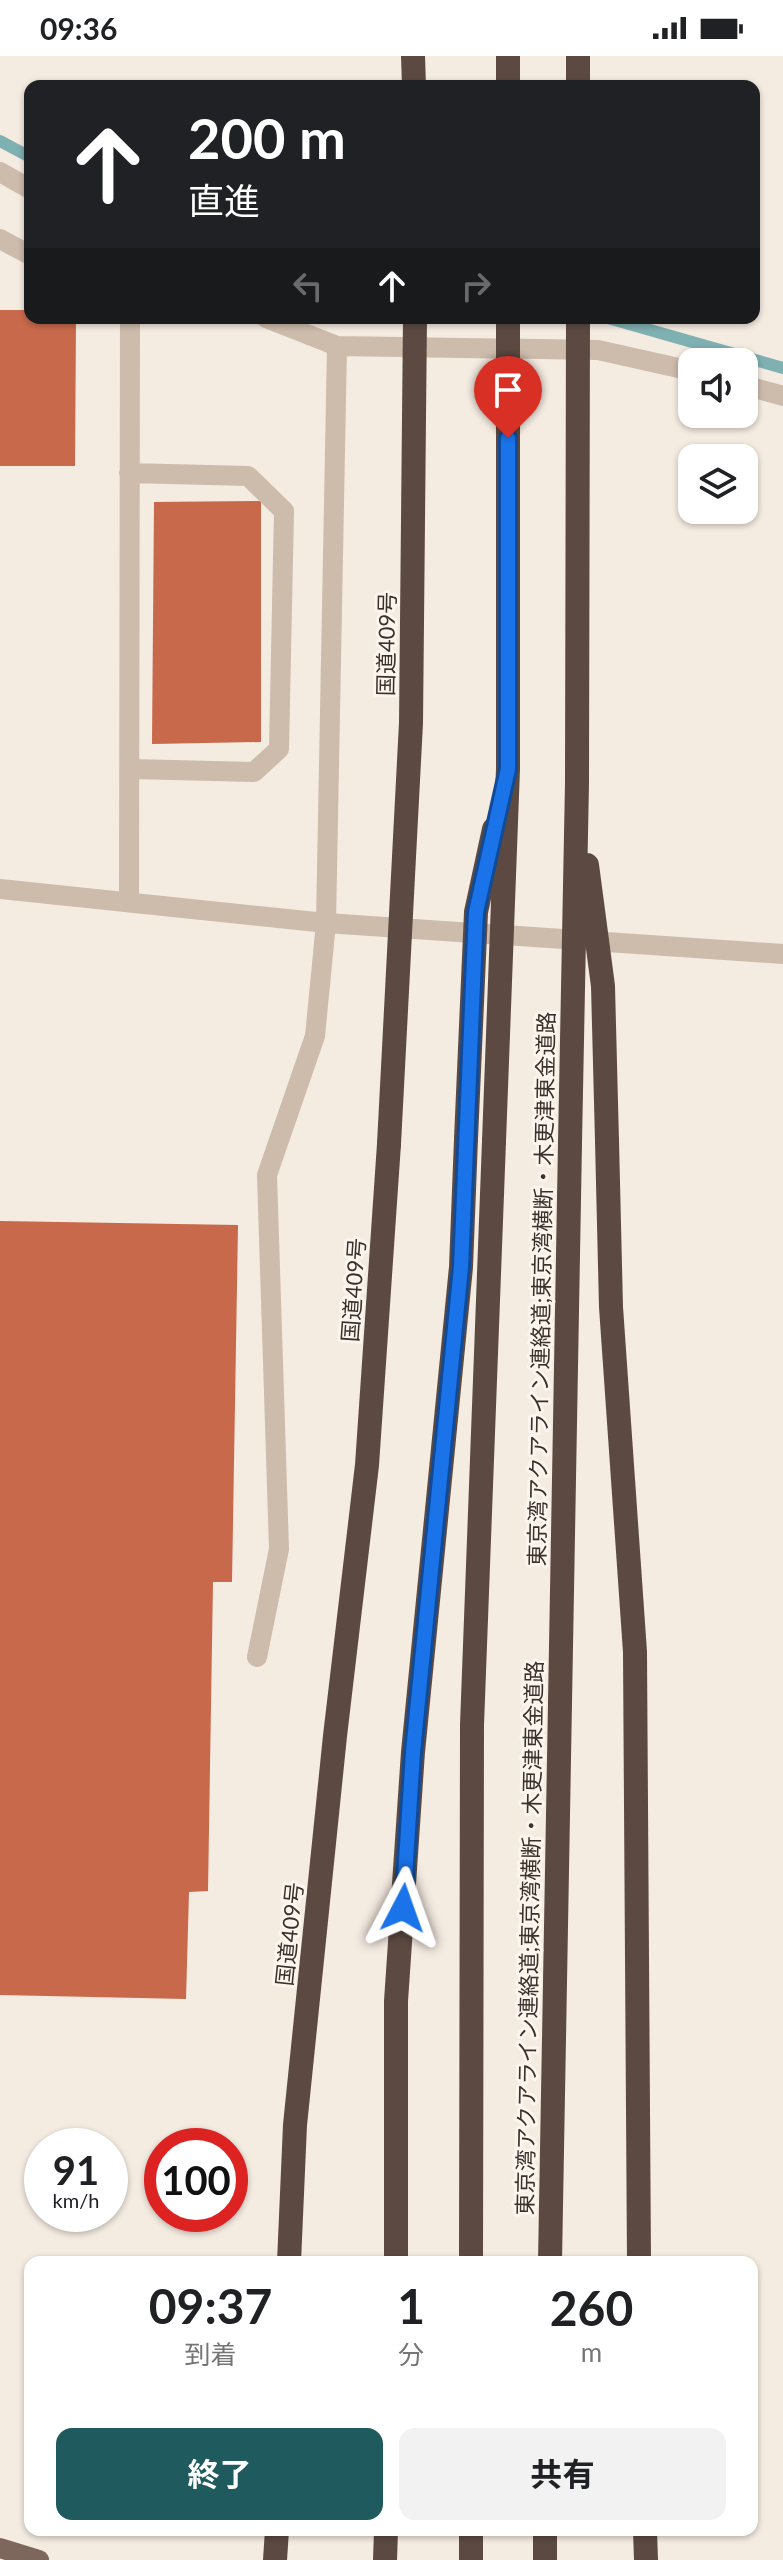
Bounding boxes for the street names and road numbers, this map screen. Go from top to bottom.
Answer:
street label: 国道409号 [372,592,400,696]
street label: 東京湾アクアライン連絡道;東京湾横断・木更津東金道路 [523,1011,559,1567]
street label: 国道409号 [336,1237,370,1343]
street label: 東京湾アクアライン連絡道;東京湾横断・木更津東金道路 [511,1660,547,2216]
street label: 国道409号 [270,1881,308,1987]

